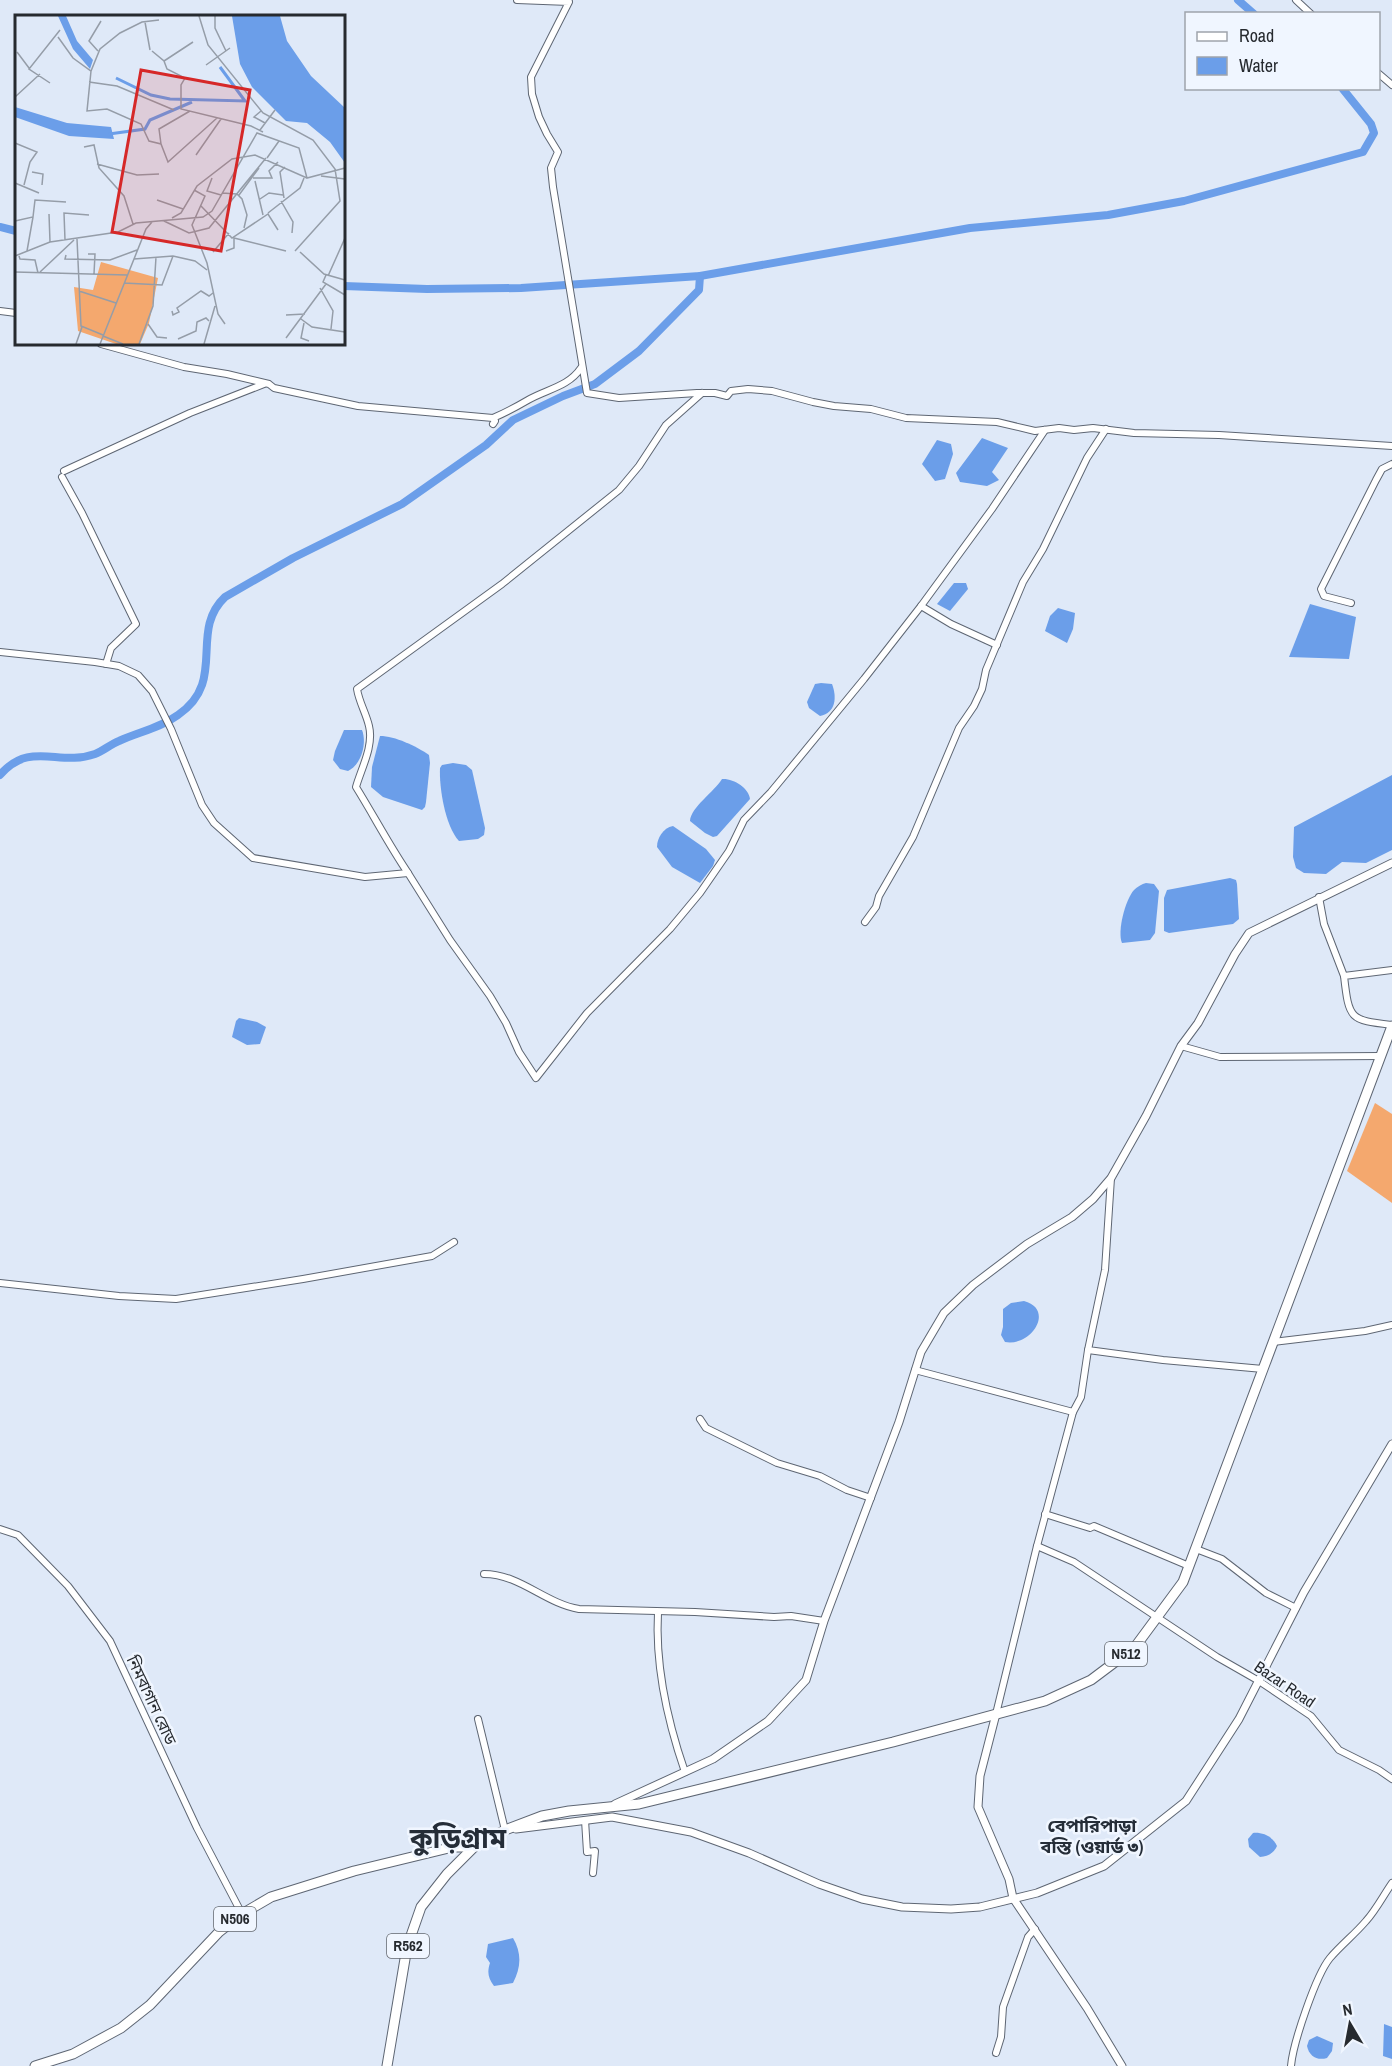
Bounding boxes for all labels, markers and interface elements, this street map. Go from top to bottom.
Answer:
legend [1185,12,1380,90]
inset map [15,15,345,345]
text: Road [1239,23,1274,48]
text: Water [1239,53,1278,78]
road number: N512 [1105,1642,1147,1666]
street label: নিমবাগান রোড [121,1651,183,1749]
street label: Bazar Road [1250,1656,1320,1712]
district label: বেপারিপাড়া বস্তি (ওয়ার্ড ৩) [1040,1813,1144,1859]
district label: কুড়িগ্রাম [409,1819,507,1857]
road number: N506 [214,1907,256,1931]
road number: R562 [387,1934,429,1958]
north arrow [1320,1994,1380,2054]
text: N [1341,1998,1354,2021]

